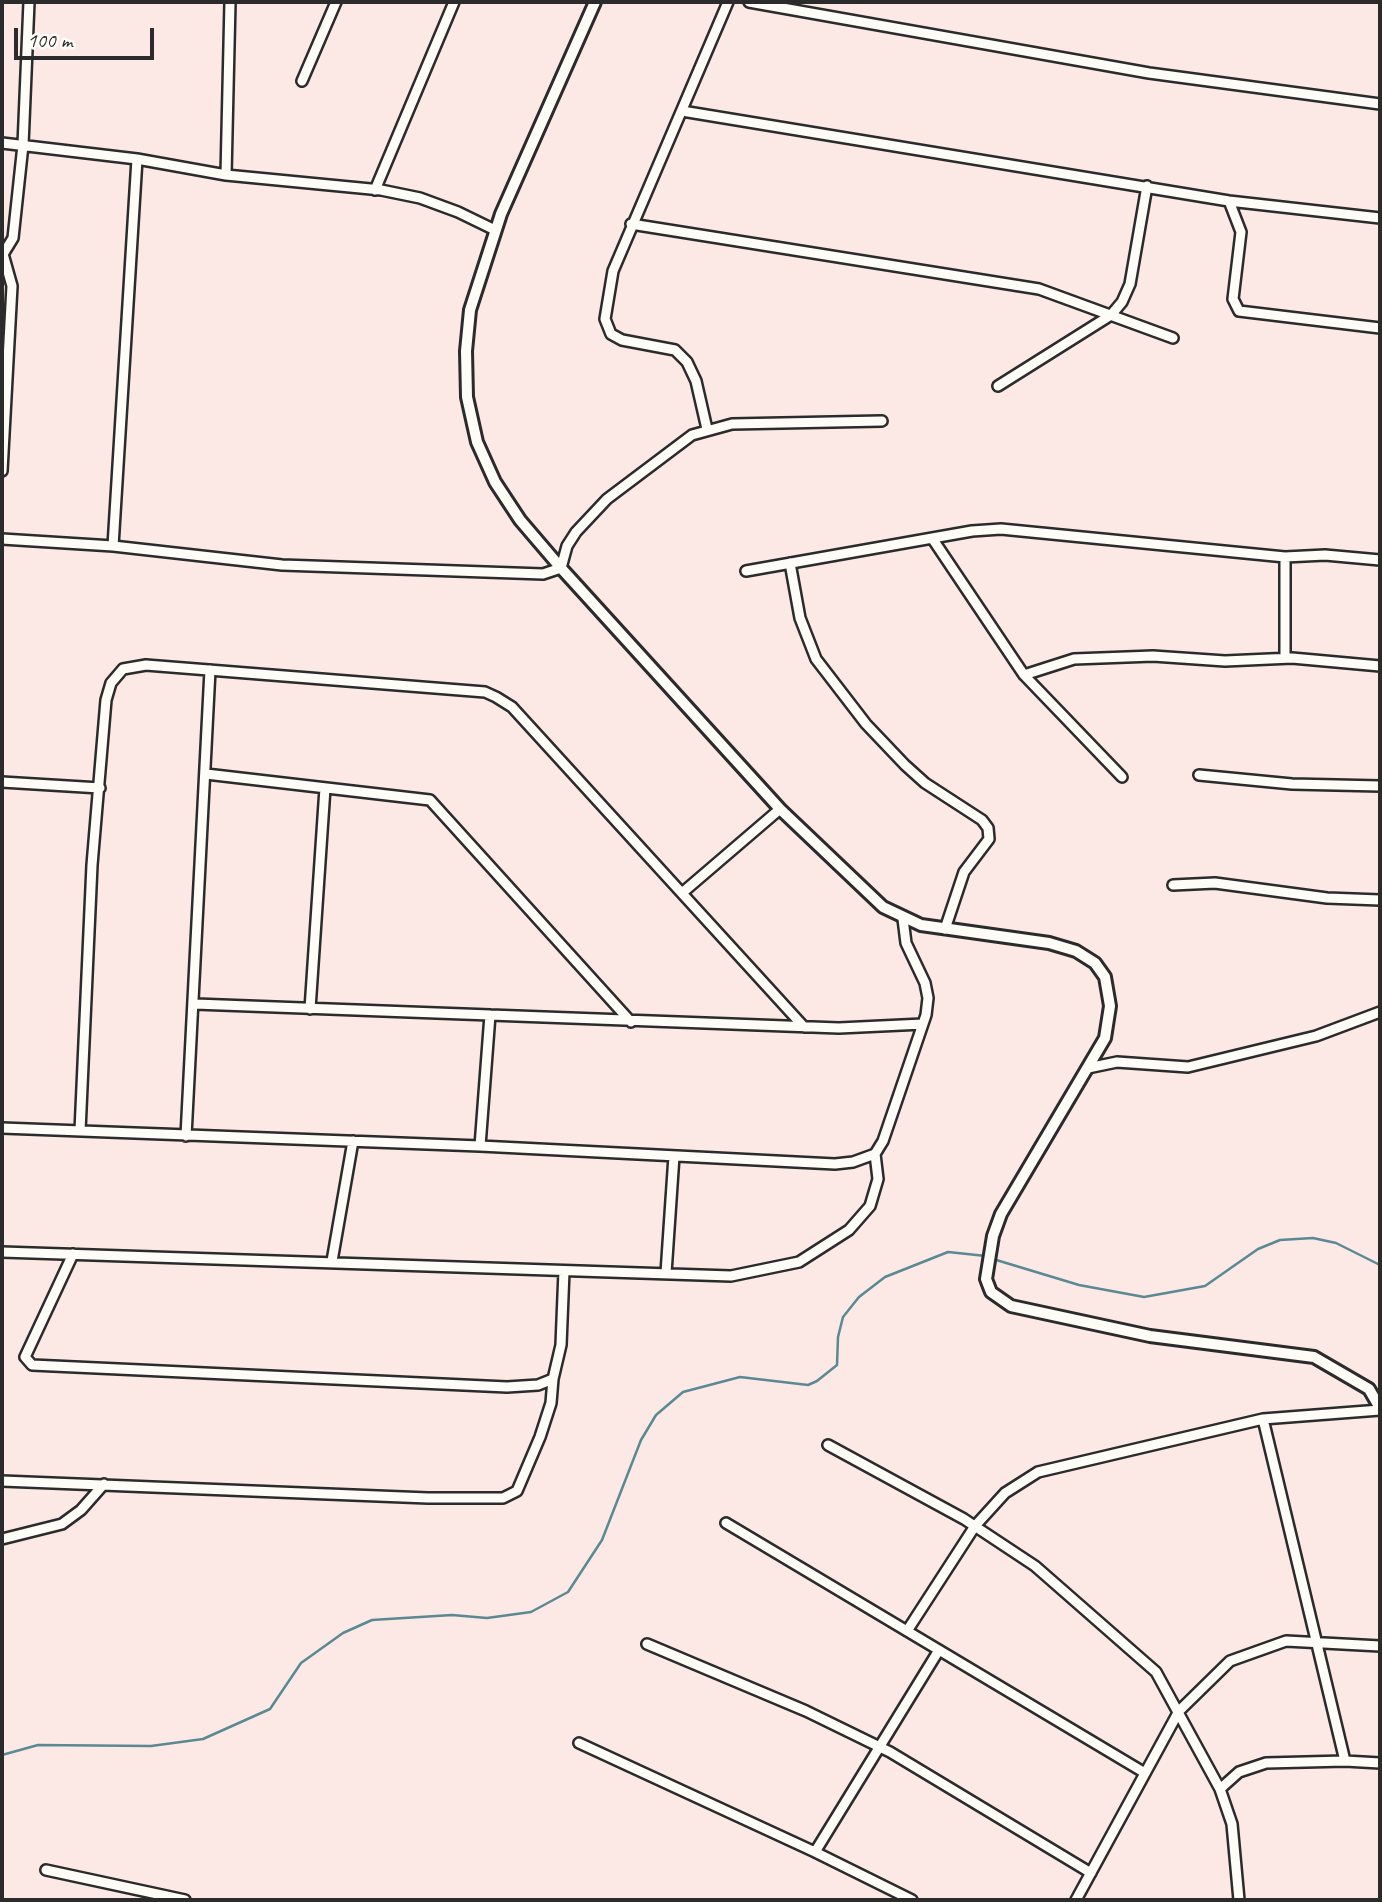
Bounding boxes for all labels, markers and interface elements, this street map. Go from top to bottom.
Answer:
scale bar [18,14,158,58]
text: 100 m [27,27,72,53]

